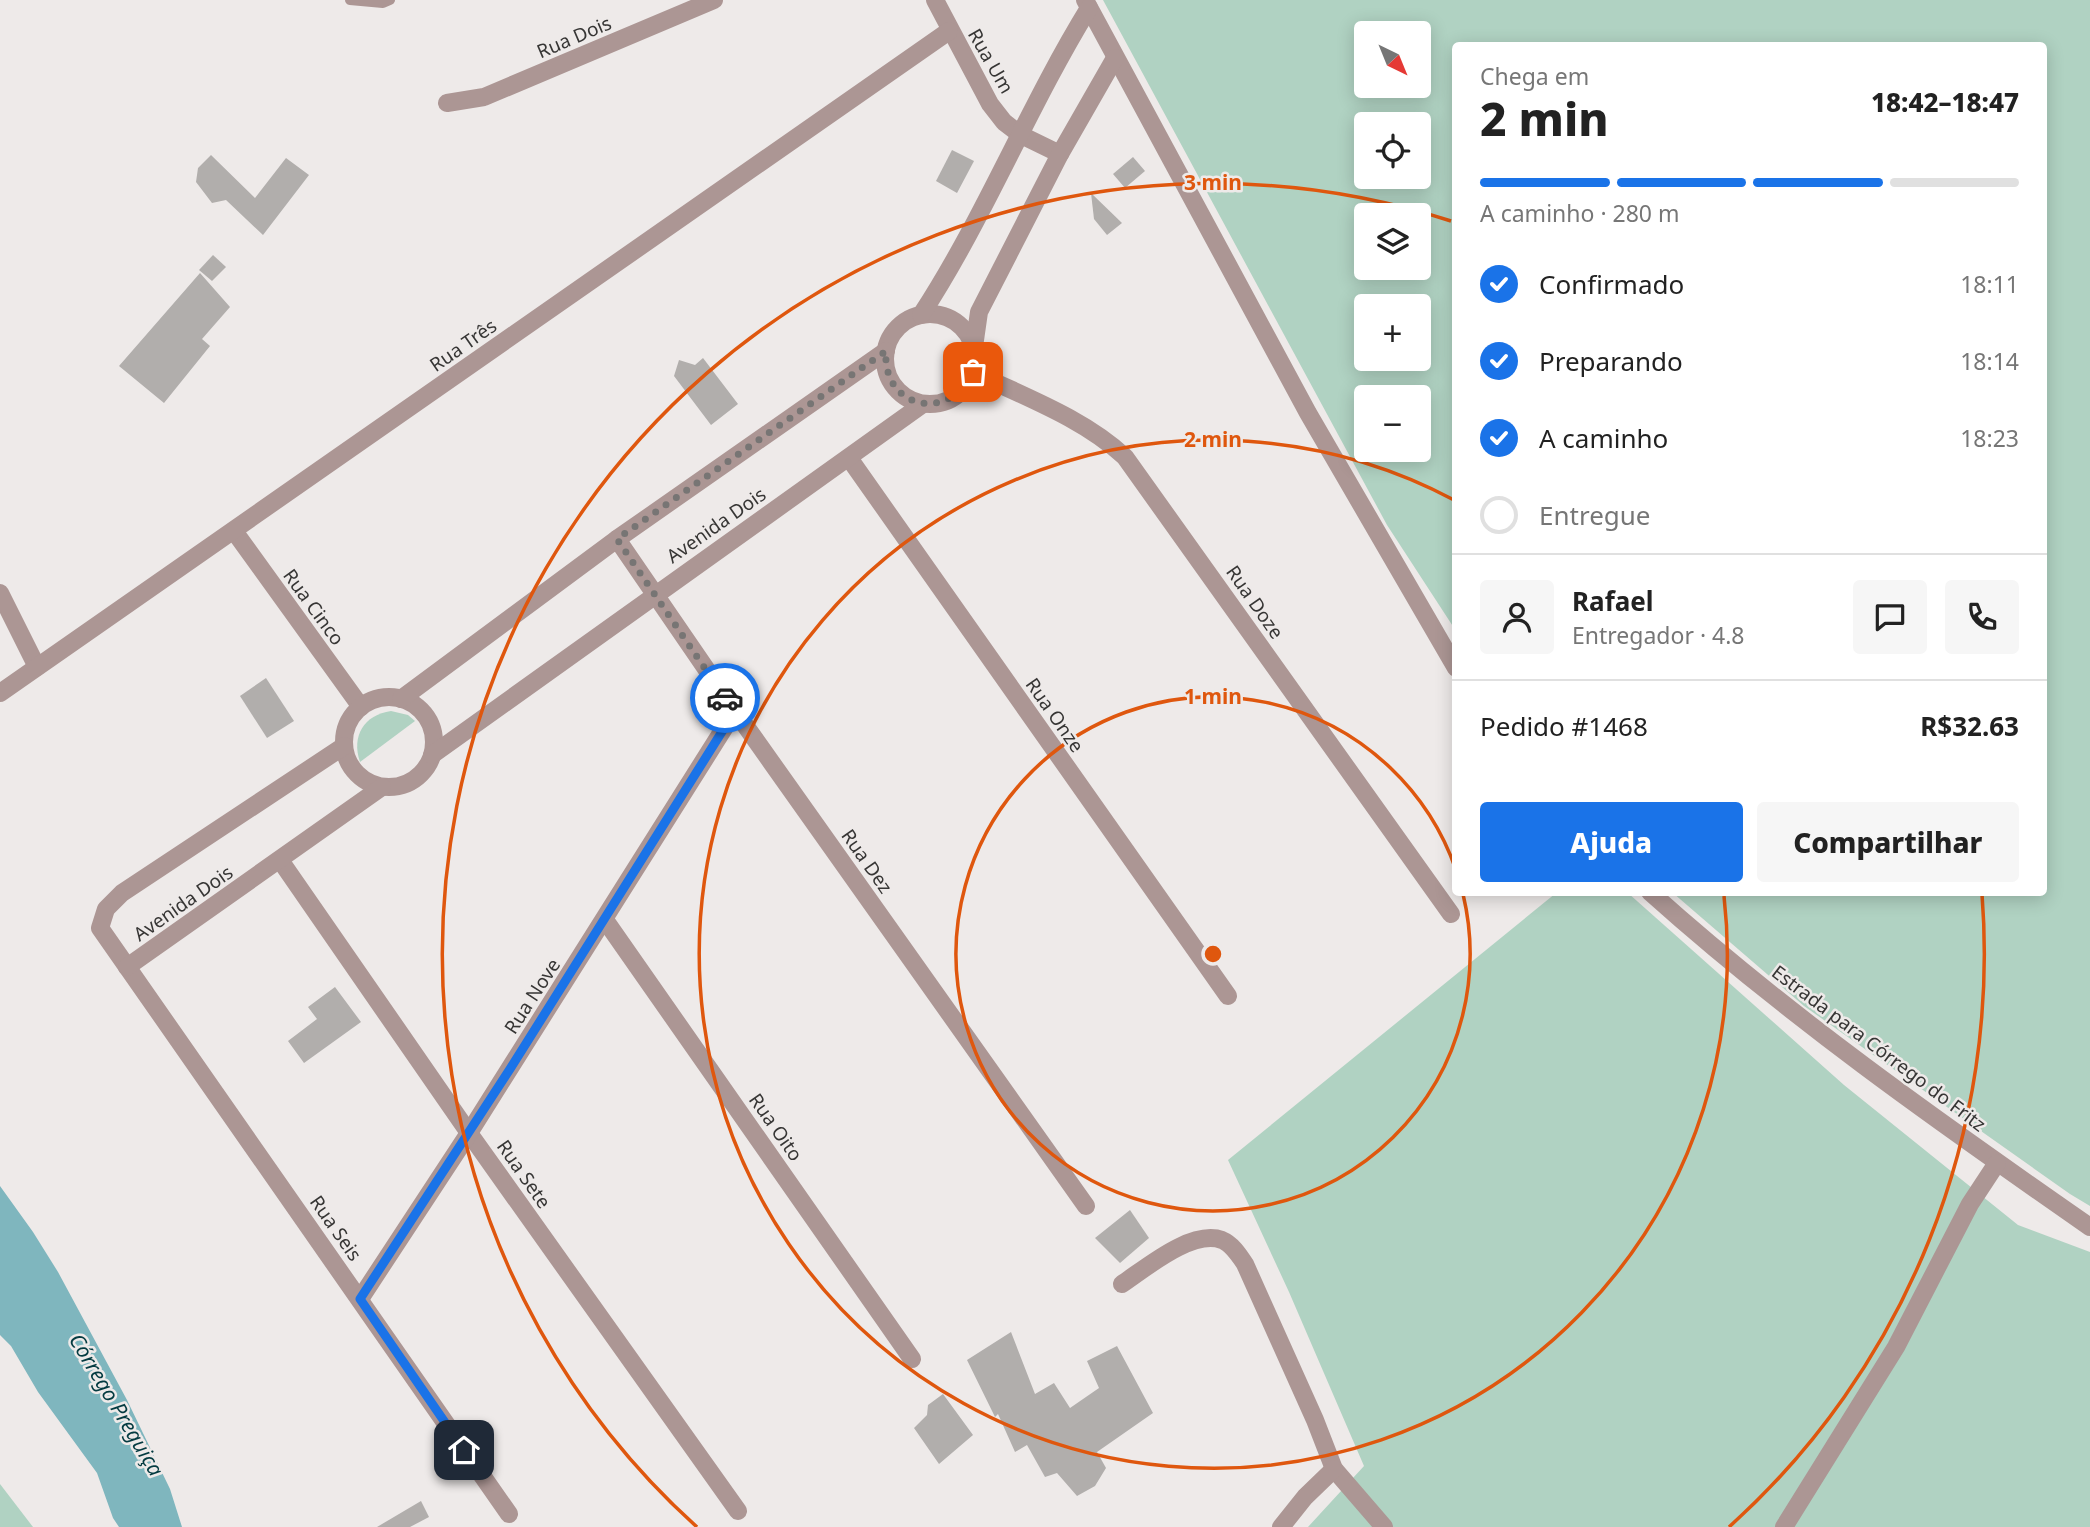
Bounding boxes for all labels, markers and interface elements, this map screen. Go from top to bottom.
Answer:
street label: Rua Dois [533,10,615,64]
north arrow [1354,21,1432,98]
map controls [1354,21,1431,462]
street label: Rua Um [962,24,1020,98]
text: Chega em [1480,60,1589,92]
text: 18:42–18:47 [1871,84,2019,120]
text: 2 min [1480,87,1609,149]
button: locate [1354,112,1431,189]
text: 3 min [1184,168,1242,196]
text: A caminho · 280 m [1480,197,1679,229]
button: layers [1354,203,1431,280]
icon: check [1480,265,1518,303]
text: Confirmado [1539,266,1684,302]
text: 18:11 [1960,268,2019,300]
button: + [1354,294,1431,371]
street label: Rua Três [424,313,502,377]
pin [943,342,1003,402]
icon: check [1480,342,1518,380]
text: Preparando [1539,343,1683,379]
text: 18:14 [1960,345,2019,377]
icon: bag [954,353,992,391]
button: − [1354,385,1431,462]
icon: check [1480,419,1518,457]
text: A caminho [1539,420,1668,456]
text: 18:23 [1960,422,2019,454]
text: 2 min [1184,425,1242,453]
street label: Avenida Dois [661,481,771,569]
text: Entregue [1539,497,1651,533]
street label: Rua Doze [1220,560,1290,644]
street label: Rua Cinco [277,564,351,650]
button: person [1480,580,1554,654]
button: chat [1853,580,1927,654]
button: phone [1945,580,2019,654]
text: Rafael [1572,583,1654,619]
text: Entregador · 4.8 [1572,619,1745,651]
courier [690,663,760,733]
street label: Rua Onze [1020,673,1090,757]
icon: car [706,679,744,717]
text: 1 min [1184,682,1242,710]
text: Pedido #1468 [1480,708,1648,744]
text: R$32.63 [1920,708,2019,744]
button: Ajuda [1480,802,1743,882]
button: Compartilhar [1757,802,2019,882]
street label: Rua Dez [836,824,898,898]
street label: Avenida Dois [128,859,238,947]
centre of rings [1201,942,1225,966]
street label: Rua Nove [498,953,566,1039]
street label: Estrada para Córrego do Fritz [1767,959,1991,1137]
street label: Rua Oito [743,1088,809,1166]
street label: Rua Sete [491,1135,557,1213]
street label: Rua Seis [304,1190,368,1266]
water label: Córrego Preguiça [63,1328,171,1481]
pin [434,1420,494,1480]
icon: home [445,1431,483,1469]

